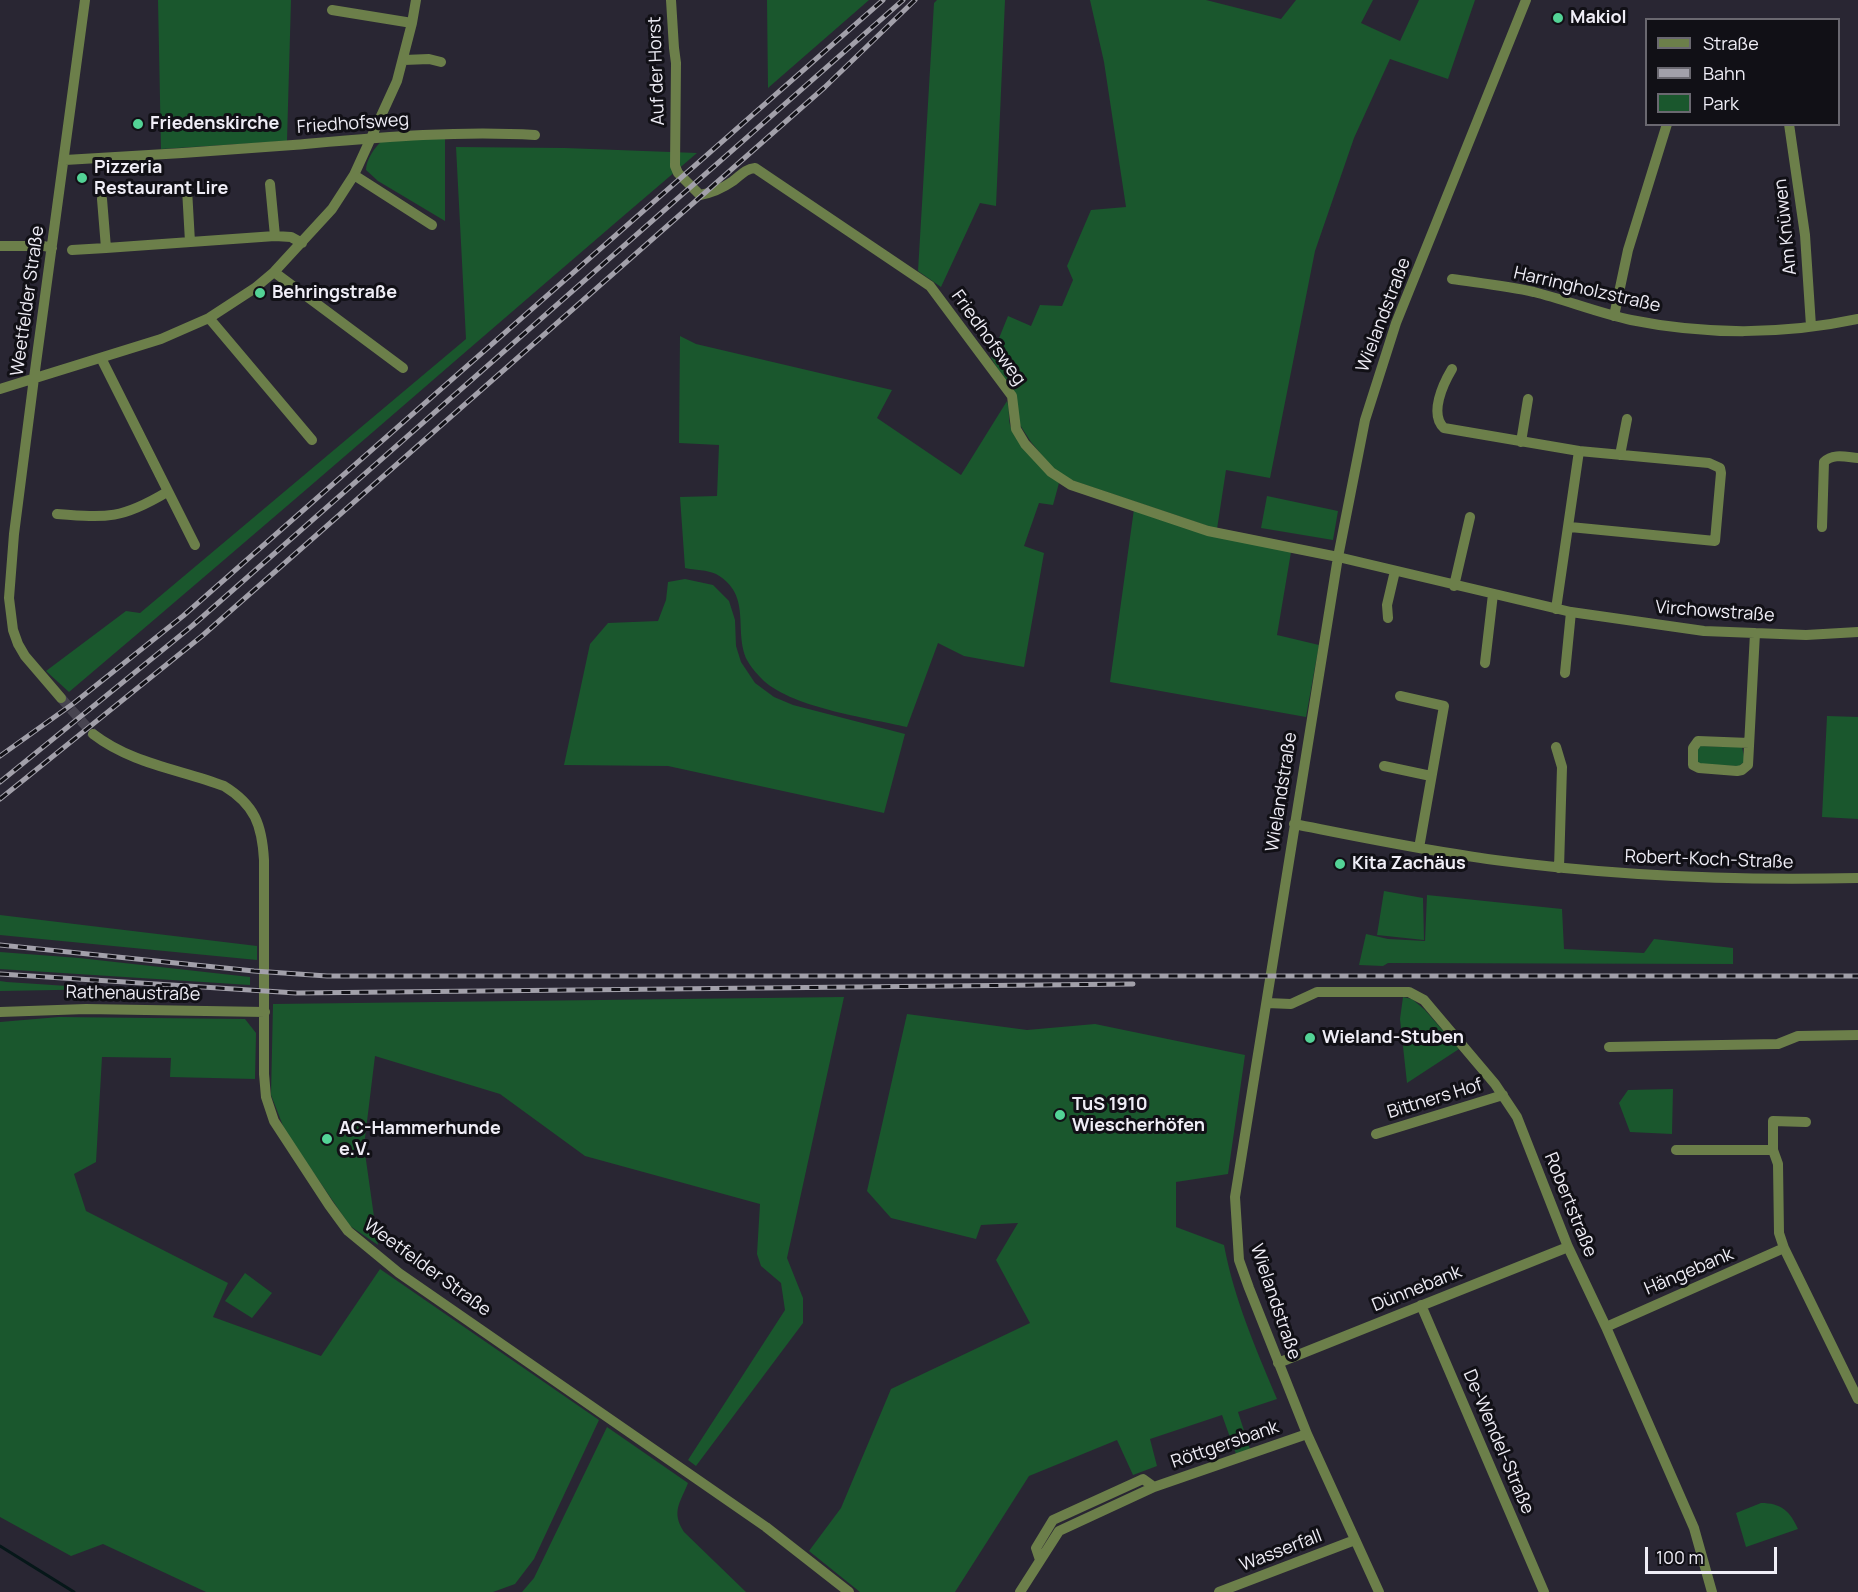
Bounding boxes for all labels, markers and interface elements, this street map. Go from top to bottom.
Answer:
place label: Makiol [1570,7,1627,29]
marker: Makiol [1551,11,1565,25]
street label: Auf der Horst [644,16,670,126]
legend [1645,18,1840,126]
text: Straße [1703,31,1759,55]
text: Bahn [1703,61,1745,85]
text: Park [1703,91,1739,115]
street label: Friedhofsweg [296,109,410,139]
place label: Friedenskirche [150,113,279,135]
marker: Friedenskirche [131,117,145,131]
place label: Pizzeria Restaurant Lire [94,157,228,200]
marker: Pizzeria Restaurant Lire [75,171,89,185]
street label: Am Knüwen [1770,178,1802,276]
street label: Weetfelder Straße [7,224,49,378]
street label: Wielandstraße [1352,255,1416,375]
street label: Harringholzstraße [1511,263,1663,317]
place label: Behringstraße [272,282,397,304]
marker: Behringstraße [253,286,267,300]
street label: Friedhofsweg [946,286,1030,390]
street label: Virchowstraße [1655,597,1775,627]
street label: Wielandstraße [1262,731,1302,853]
street label: Robert-Koch-Straße [1624,846,1794,874]
place label: Kita Zachäus [1352,853,1466,875]
marker: Kita Zachäus [1333,857,1347,871]
street label: Rathenaustraße [65,982,201,1006]
place label: Wieland-Stuben [1322,1027,1464,1049]
marker: Wieland-Stuben [1303,1031,1317,1045]
street label: Bittners Hof [1385,1074,1485,1124]
place label: TuS 1910 Wiescherhöfen [1072,1094,1205,1136]
marker: TuS 1910 Wiescherhöfen [1053,1108,1067,1122]
place label: AC-Hammerhunde e.V. [339,1118,501,1160]
marker: AC-Hammerhunde e.V. [320,1132,334,1146]
street label: Robertstraße [1539,1150,1601,1260]
street label: Weetfelder Straße [359,1215,495,1321]
street label: Wielandstraße [1245,1241,1305,1363]
street label: Hängebank [1641,1244,1737,1300]
street label: Dünnebank [1369,1261,1465,1317]
street label: De-Wendel-Straße [1458,1367,1538,1517]
street label: Röttgersbank [1168,1416,1282,1474]
street label: Wasserfall [1237,1525,1325,1577]
scale bar [1648,1535,1780,1573]
text: 100 m [1656,1545,1704,1569]

